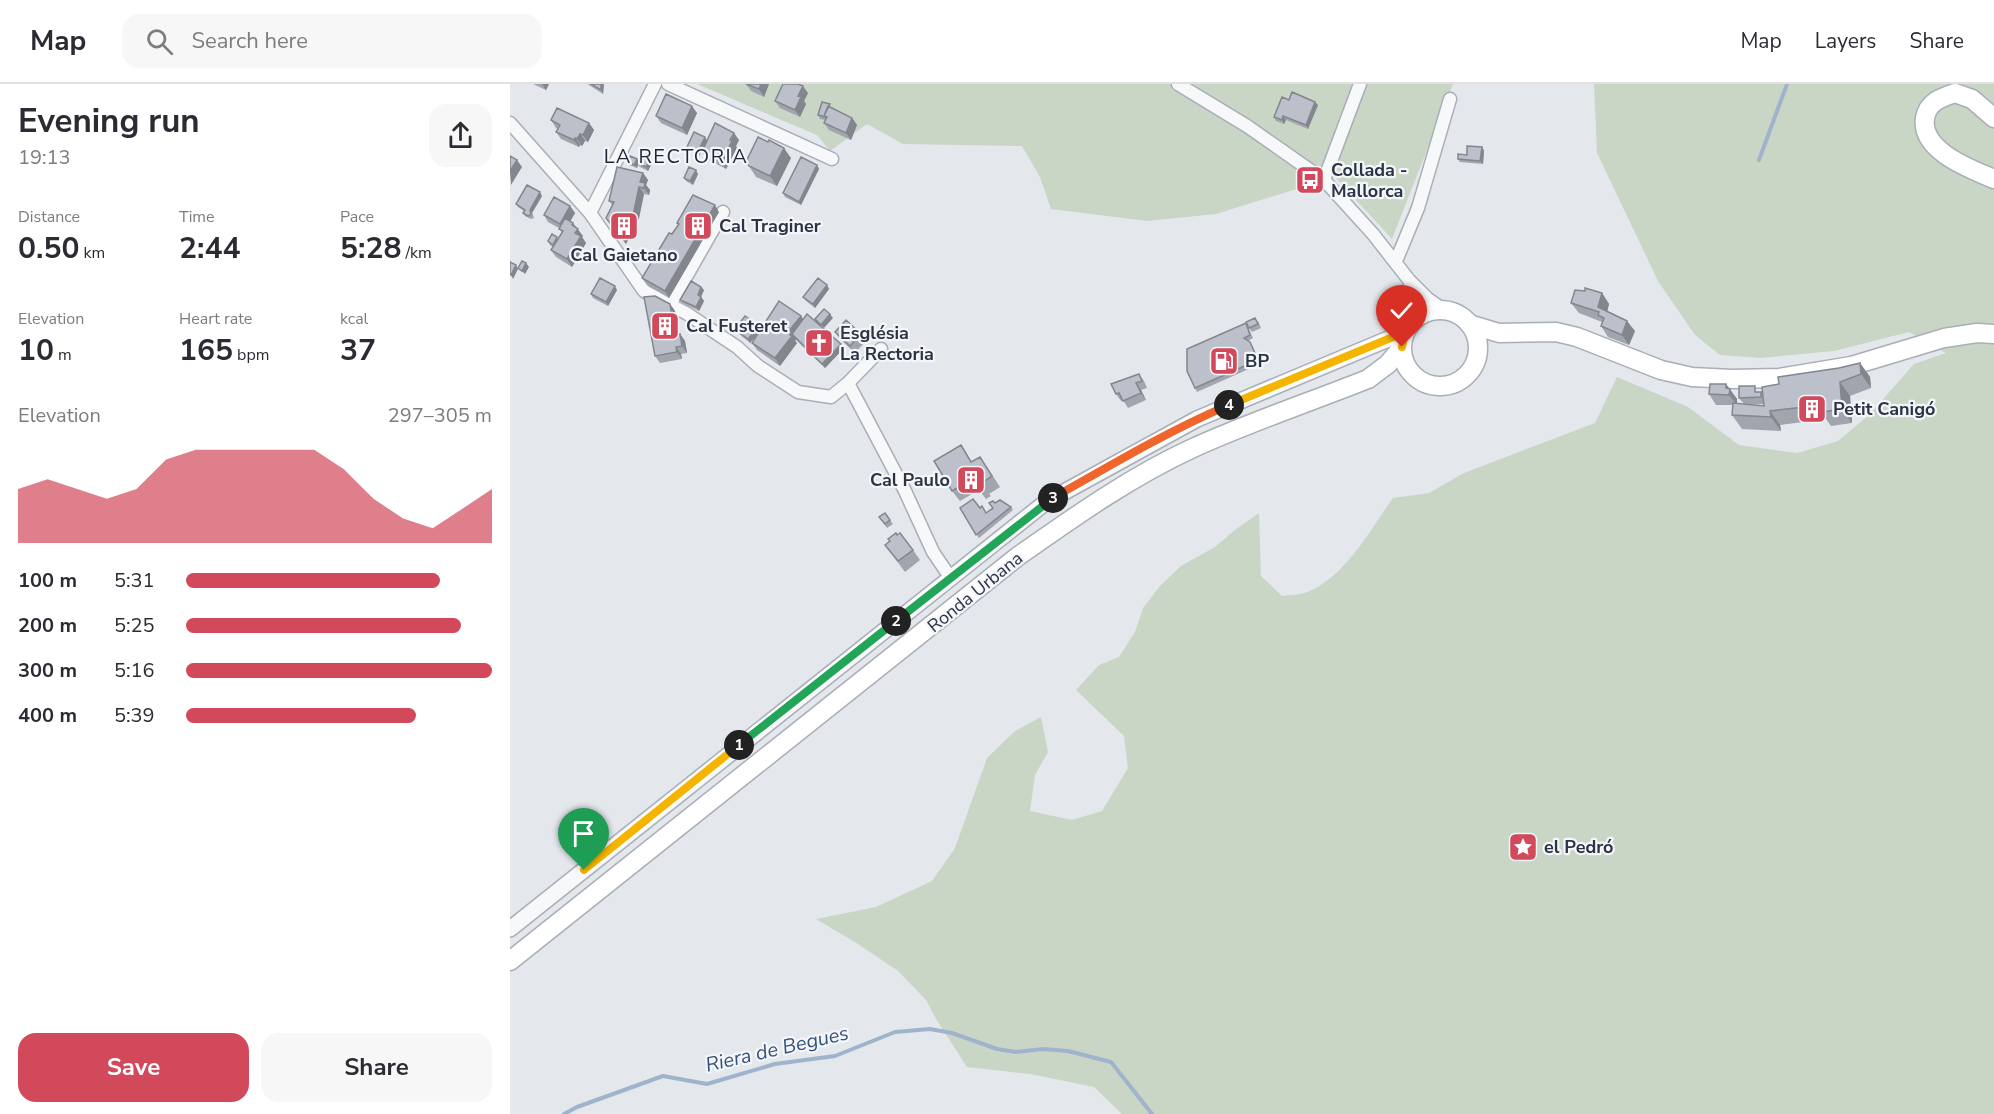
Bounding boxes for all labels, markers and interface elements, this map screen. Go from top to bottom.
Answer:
search box [122,14,542,68]
text: Map [30,22,86,60]
icon: search [143,25,176,58]
text: Search here [191,26,308,56]
text: Map [1740,27,1782,55]
text: Layers [1815,27,1876,55]
text: Share [1909,27,1964,55]
text: Evening run [18,99,200,144]
button: share [429,104,492,167]
district label: LA RECTORIA [604,143,748,170]
text: 19:13 [18,144,71,171]
place label: Collada - Mallorca [1331,158,1408,203]
bus stop icon: Collada - Mallorca [1294,164,1326,196]
text: Distance [18,206,80,228]
text: Time [179,206,215,228]
text: Pace [340,206,374,228]
building icon: Cal Gaietano [608,210,640,242]
building icon: Cal Traginer [682,210,714,242]
place label: Cal Traginer [719,214,821,238]
text: 0.50 [18,228,79,269]
text: 2:44 [179,228,240,269]
text: 5:28 [340,228,401,269]
text: km [79,242,105,264]
text: /km [401,242,432,264]
place label: Cal Gaietano [570,243,678,267]
pin [1376,285,1427,347]
icon: check [1385,294,1418,327]
text: Elevation [18,308,84,330]
text: Heart rate [179,308,252,330]
text: kcal [340,308,368,330]
building icon: Cal Fusteret [649,310,681,342]
place label: Cal Fusteret [686,314,788,338]
place label: Església La Rectoria [840,321,934,366]
church icon: Església La Rectoria [803,327,835,359]
text: 10 [18,330,54,371]
text: 165 [179,330,233,371]
text: 37 [340,330,376,371]
text: m [54,344,72,366]
text: bpm [233,344,269,366]
fuel station icon: BP [1208,345,1240,377]
place label: BP [1245,349,1269,373]
pin: 4 [1214,390,1244,420]
building icon: Petit Canigó [1796,393,1828,425]
text: 4 [1224,394,1234,416]
place label: Petit Canigó [1833,397,1935,421]
text: Elevation [18,402,101,429]
text: 297–305 m [388,402,492,429]
building icon: Cal Paulo [955,464,987,496]
place label: Cal Paulo [870,468,950,492]
pin: 3 [1038,483,1068,513]
text: 3 [1048,487,1058,509]
street label: Ronda Urbana [922,546,1028,638]
text: 100 m [18,567,77,594]
text: 5:31 [114,567,155,594]
pin: 2 [881,606,911,636]
text: 2 [891,610,901,632]
text: 200 m [18,612,77,639]
text: 5:25 [114,612,155,639]
text: 300 m [18,657,77,684]
text: 5:16 [114,657,155,684]
text: 400 m [18,702,77,729]
text: 5:39 [114,702,155,729]
pin: 1 [724,730,754,760]
text: 1 [734,734,744,756]
pin [558,808,609,870]
icon: arrive [567,817,600,850]
place icon: el Pedró [1507,831,1539,863]
place label: el Pedró [1544,835,1613,859]
water label: Riera de Begues [703,1019,851,1079]
button: Save [18,1033,249,1102]
button: Share [261,1033,492,1102]

